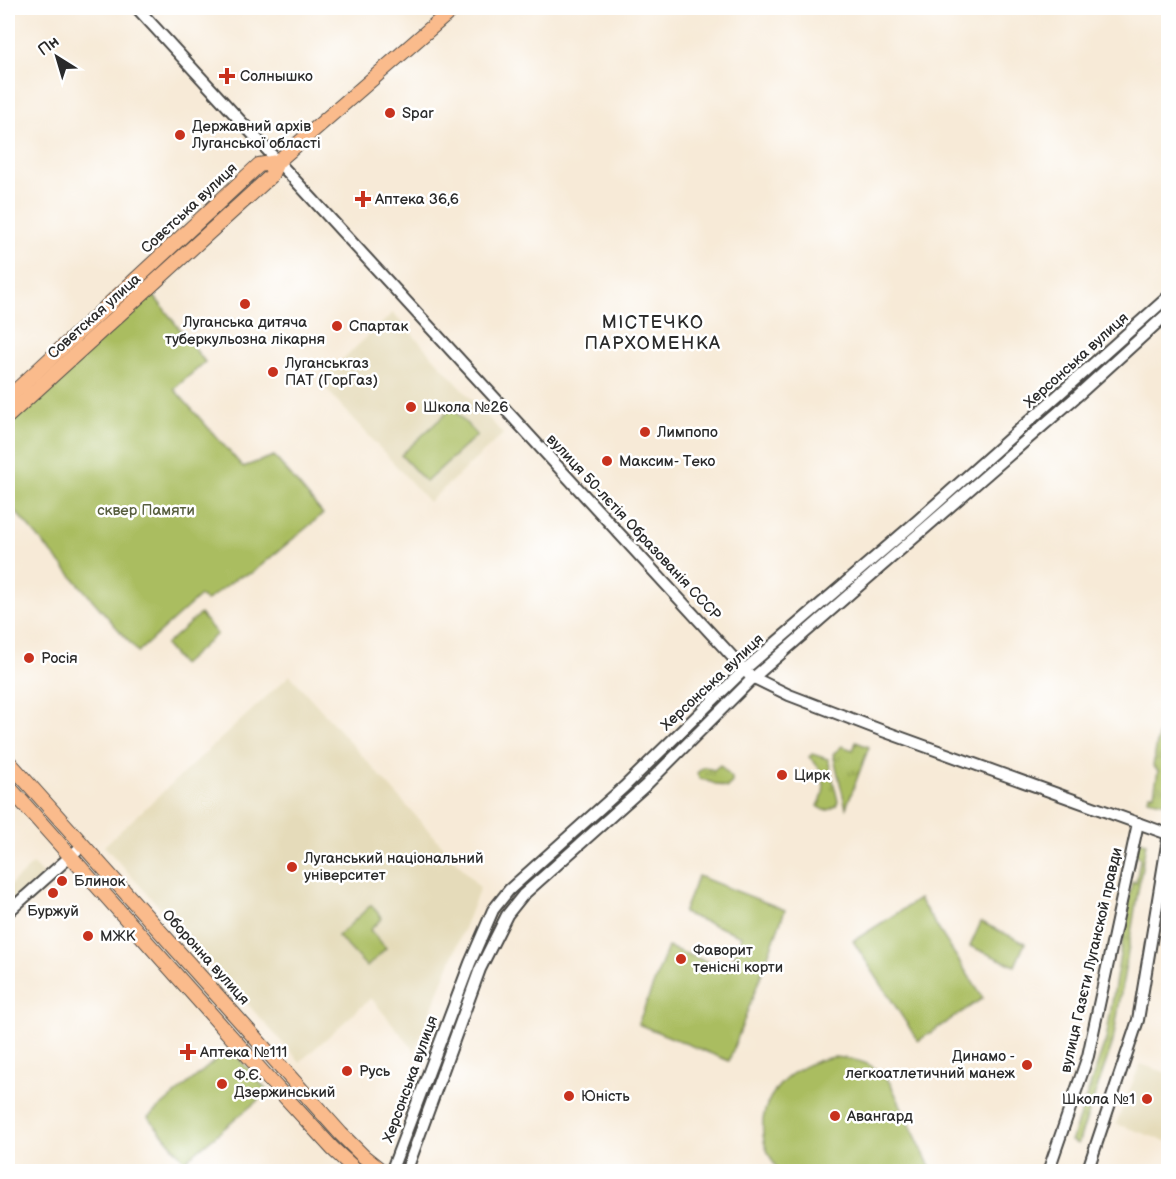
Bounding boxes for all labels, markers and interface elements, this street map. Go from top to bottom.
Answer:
north arrow [27,27,87,87]
text: Пн [35,32,63,60]
marker: Солнышко [218,67,236,85]
place label: Солнышко [240,67,313,86]
place label: Spar [402,104,434,123]
marker: Spar [383,106,397,120]
place label: Державний архів Луганської області [191,117,321,153]
marker: Державний архів Луганської області [173,128,187,142]
street label: Совєтська вулиця [137,159,241,258]
place label: Аптека 36,6 [374,190,459,209]
marker: Аптека 36,6 [356,192,370,206]
street label: Советская улица [44,270,145,363]
marker: Луганська дитяча туберкульозна лікарня [238,297,252,311]
street label: Херсонська вулиця [1020,309,1132,412]
district label: МІСТЕЧКО ПАРХОМЕНКА [585,312,721,354]
place label: Луганська дитяча туберкульозна лікарня [165,313,325,349]
place label: Спартак [349,317,408,336]
marker: Спартак [330,319,344,333]
place label: Луганськгаз ПАТ (ГорГаз) [284,354,378,390]
marker: Луганськгаз ПАТ (ГорГаз) [266,365,280,379]
place label: Школа №26 [423,398,508,417]
marker: Школа №26 [404,400,418,414]
place label: Лимпопо [656,423,718,442]
marker: Лимпопо [638,425,652,439]
street label: вулиця 50-лєтія Образованія СССР [542,430,725,625]
place label: Максим- Теко [619,452,715,471]
marker: Максим- Теко [600,454,614,468]
park label: сквер Памяти [97,501,195,520]
street label: Херсонська вулиця [657,630,768,735]
place label: Росія [41,649,78,668]
marker: Росія [22,651,36,665]
place label: Цирк [794,766,830,785]
marker: Цирк [775,768,789,782]
street label: вулиця Газєти Луганской правди [1056,846,1127,1075]
place label: Луганський національний університет [303,849,484,885]
marker: Луганський національний університет [285,860,299,874]
place label: Блинок [74,872,126,891]
marker: Блинок [55,874,69,888]
marker: Буржуй [46,886,60,900]
place label: Буржуй [27,902,79,921]
street label: Оборонна вулиця [158,906,253,1009]
place label: МЖК [100,927,136,946]
marker: МЖК [81,929,95,943]
place label: Фаворит тенісні корти [693,941,783,977]
marker: Фаворит тенісні корти [674,952,688,966]
street label: Херсонська вулиця [379,1013,442,1145]
place label: Аптека №111 [199,1043,287,1062]
marker: Аптека №111 [181,1045,195,1059]
place label: Динамо - легкоатлетичний манеж [845,1047,1016,1083]
marker: Динамо - легкоатлетичний манеж [1020,1058,1034,1072]
place label: Русь [359,1062,391,1081]
marker: Русь [340,1064,354,1078]
place label: Ф.Є. Дзержинський [234,1066,335,1102]
marker: Ф.Є. Дзержинський [215,1077,229,1091]
place label: Юність [581,1087,630,1106]
marker: Юність [562,1089,576,1103]
place label: Школа №1 [1062,1090,1135,1109]
marker: Школа №1 [1140,1092,1154,1106]
place label: Авангард [846,1107,913,1126]
marker: Авангард [828,1109,842,1123]

